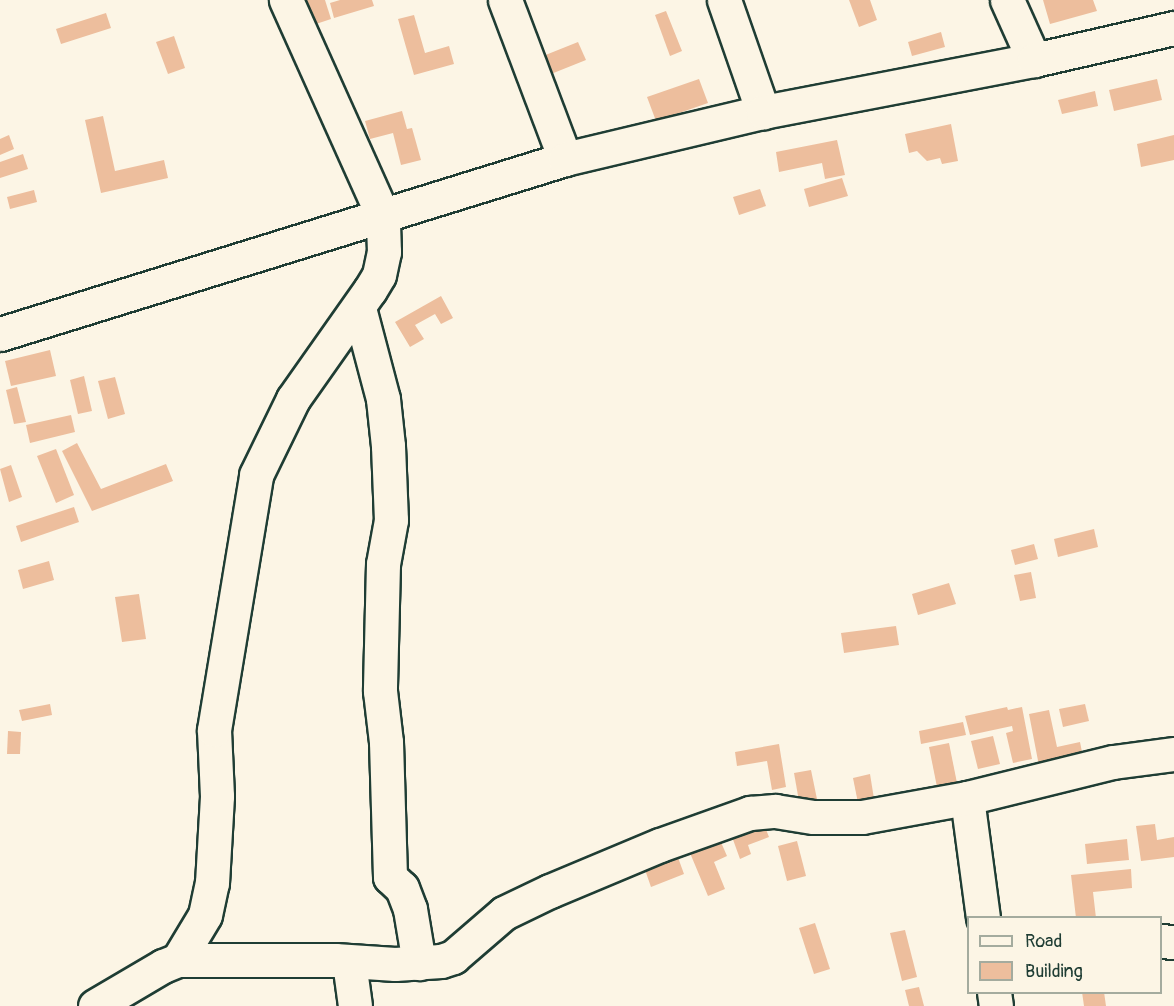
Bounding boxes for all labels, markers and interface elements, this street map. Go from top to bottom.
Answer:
legend [967,916,1162,994]
text: Road [1025,930,1062,953]
text: Building [1025,960,1083,983]

